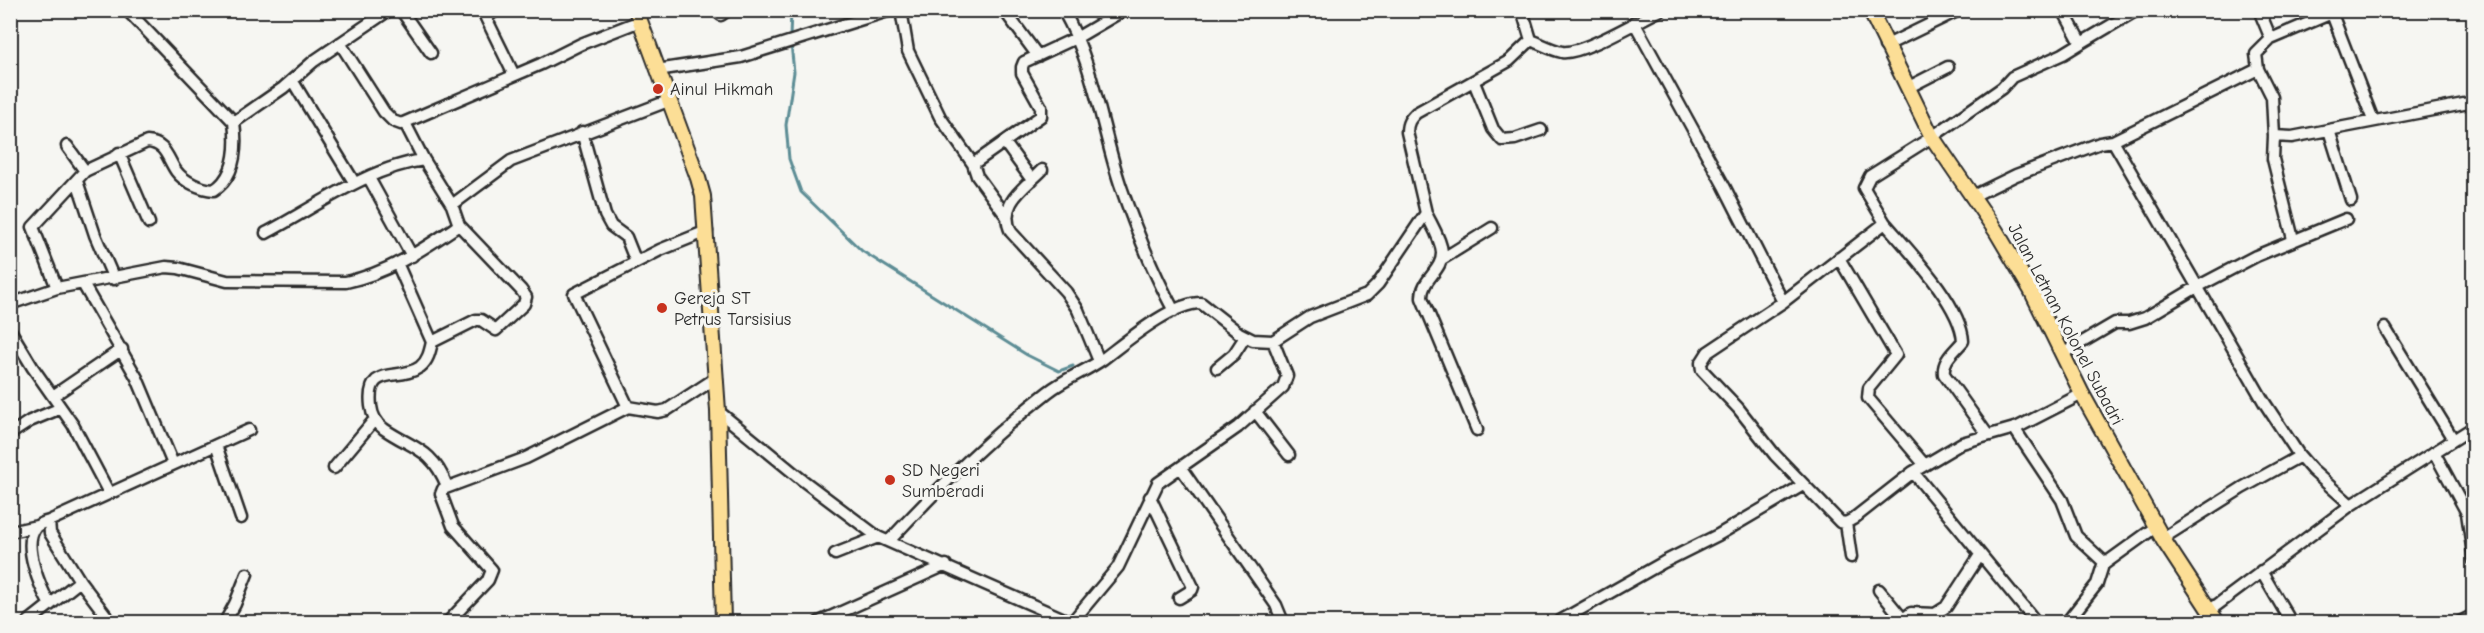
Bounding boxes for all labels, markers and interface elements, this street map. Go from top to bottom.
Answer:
place label: Ainul Hikmah [670,79,773,100]
marker: Ainul Hikmah [651,82,665,96]
street label: Jalan Letnan Kolonel Subadri [2003,220,2128,429]
place label: Gereja ST Petrus Tarsisius [674,288,791,330]
marker: Gereja ST Petrus Tarsisius [655,301,669,315]
place label: SD Negeri Sumberadi [902,460,984,502]
marker: SD Negeri Sumberadi [883,473,897,487]

